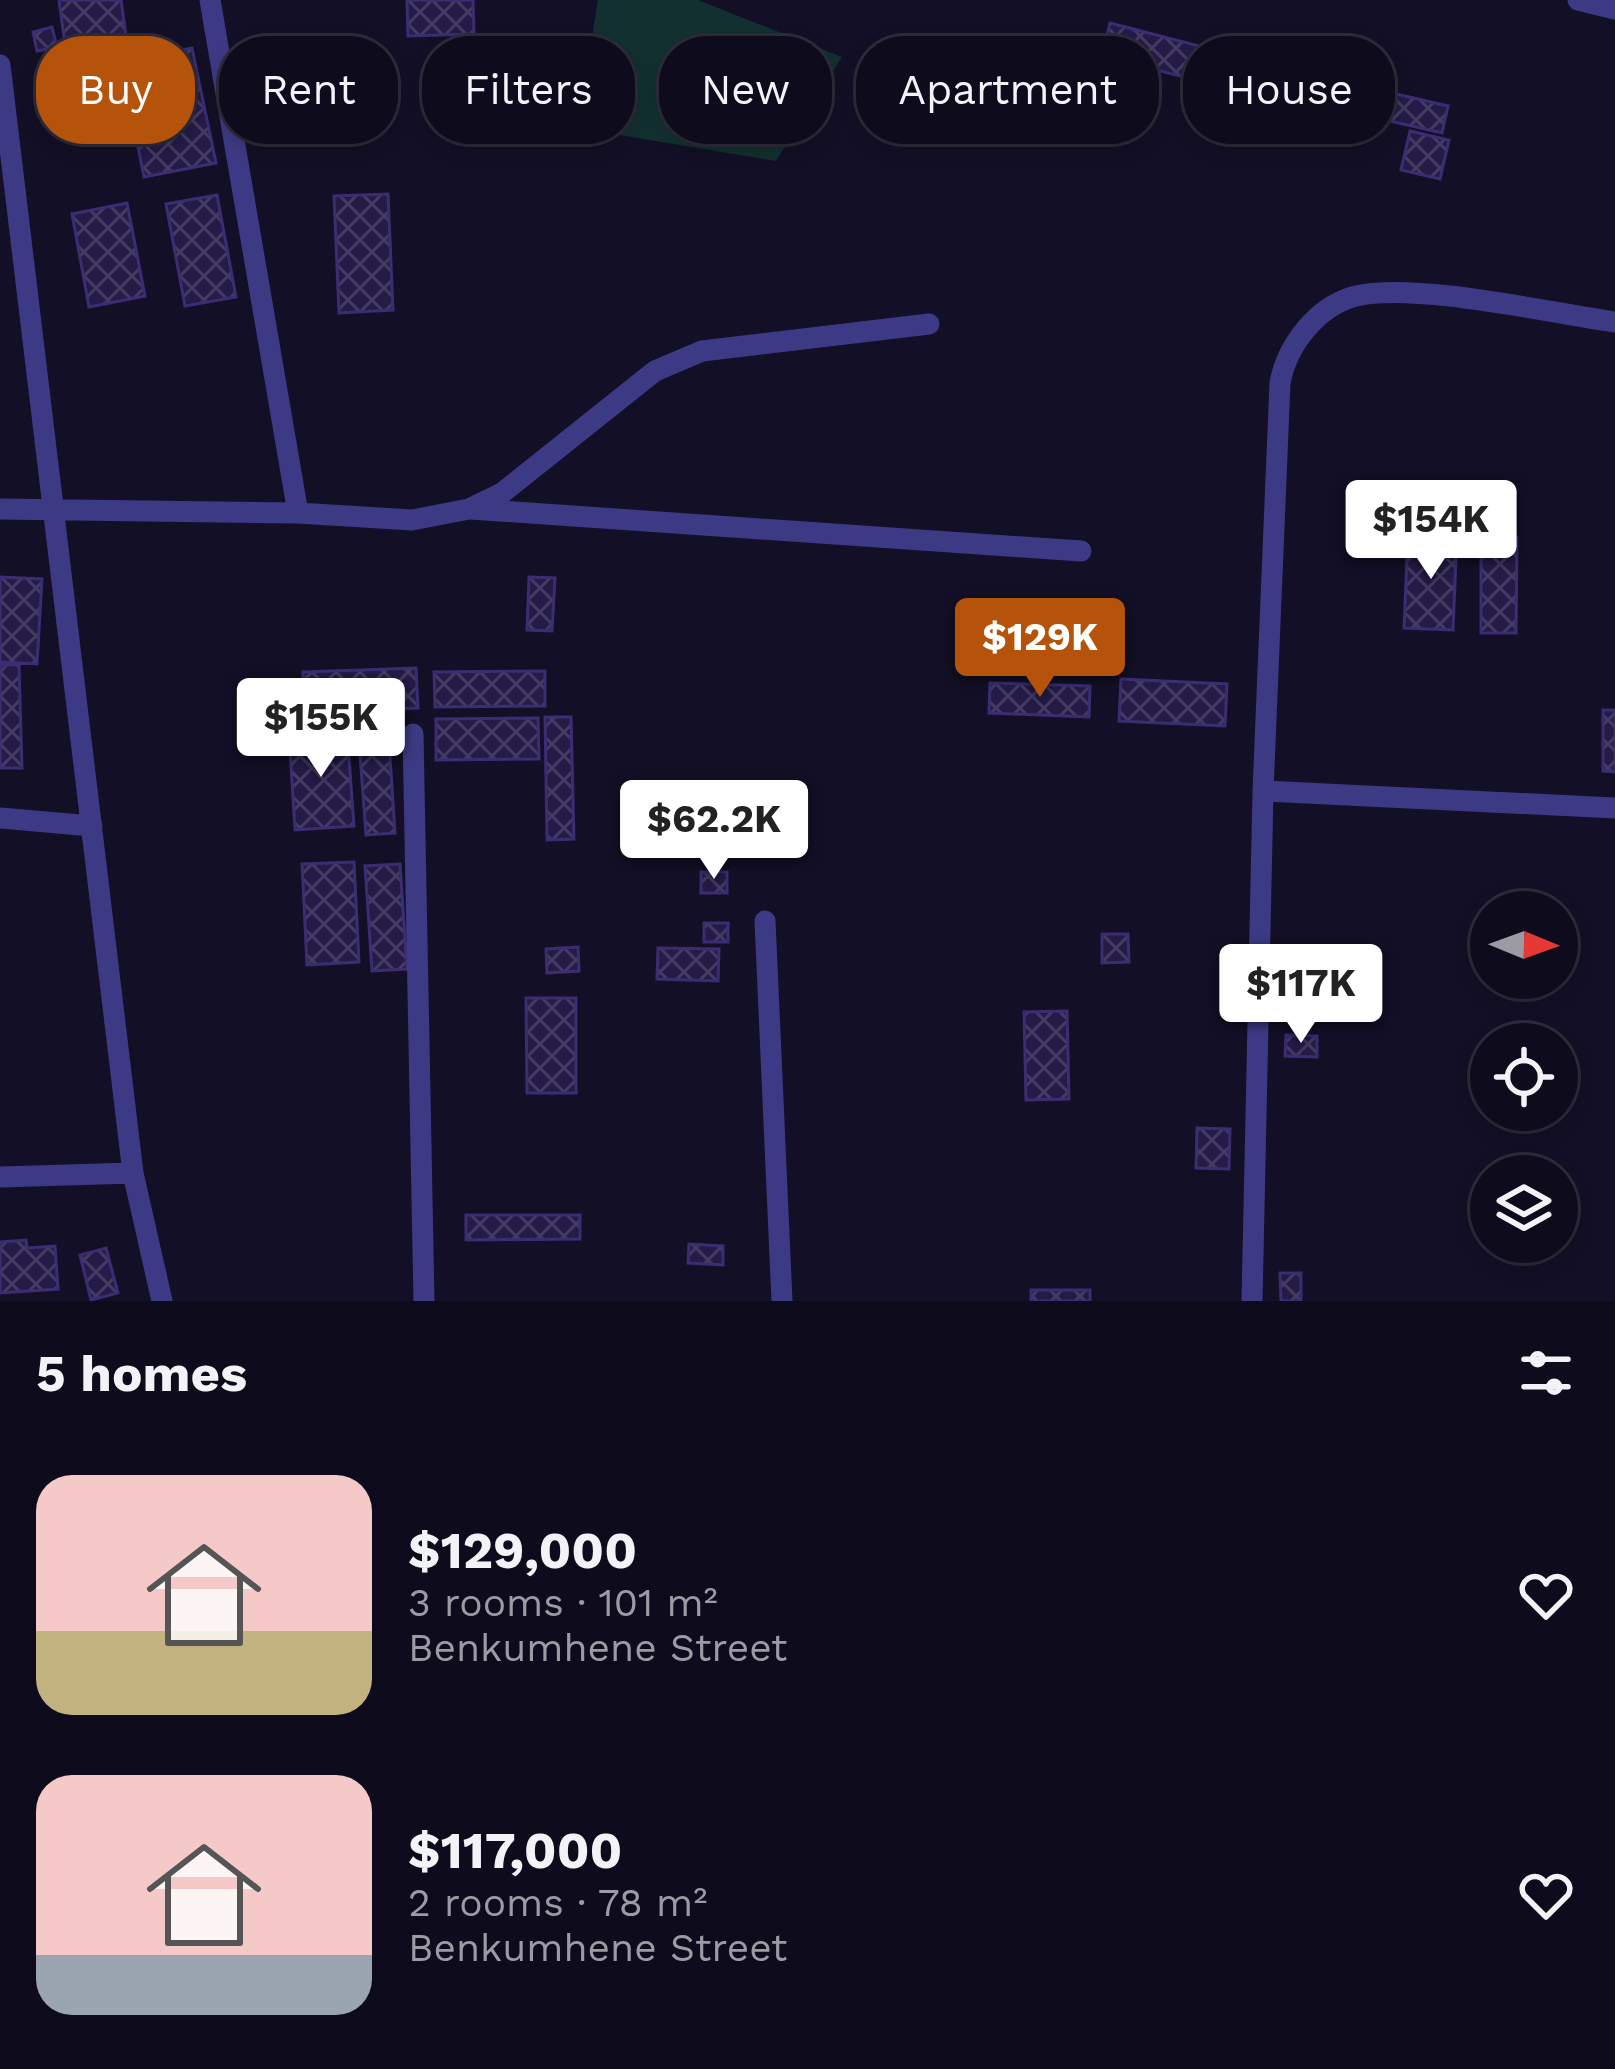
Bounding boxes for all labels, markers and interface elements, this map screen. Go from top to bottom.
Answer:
chip: Buy [36,36,195,144]
chip: Rent [219,36,398,144]
chip: Filters [422,36,635,144]
chip: New [659,36,832,144]
chip: Apartment [856,36,1159,144]
chip: House [1183,36,1395,144]
pin: $154K [1347,480,1515,582]
text: $154K [1373,496,1489,541]
pin: $129K [956,598,1124,700]
text: $129K [982,614,1098,659]
pin: $155K [237,678,405,780]
text: $155K [264,694,378,739]
pin: $62.2K [616,780,812,882]
text: $62.2K [647,796,781,841]
north arrow [1470,891,1578,999]
map controls [1470,891,1578,1263]
pin: $117K [1217,944,1385,1046]
text: $117K [1246,960,1356,1005]
button: locate [1470,1023,1578,1131]
button: layers [1470,1155,1578,1263]
icon: filters [1513,1340,1579,1406]
text: 5 homes [36,1344,247,1403]
text: $129,000 [408,1521,637,1580]
icon: home [132,1523,276,1667]
icon: heart [1513,1562,1579,1628]
text: 3 rooms · 101 m² [408,1580,718,1625]
text: Benkumhene Street [408,1625,787,1670]
text: $117,000 [408,1821,622,1880]
icon: home [132,1823,276,1967]
icon: heart [1513,1862,1579,1928]
text: 2 rooms · 78 m² [408,1880,708,1925]
text: Benkumhene Street [408,1925,787,1970]

